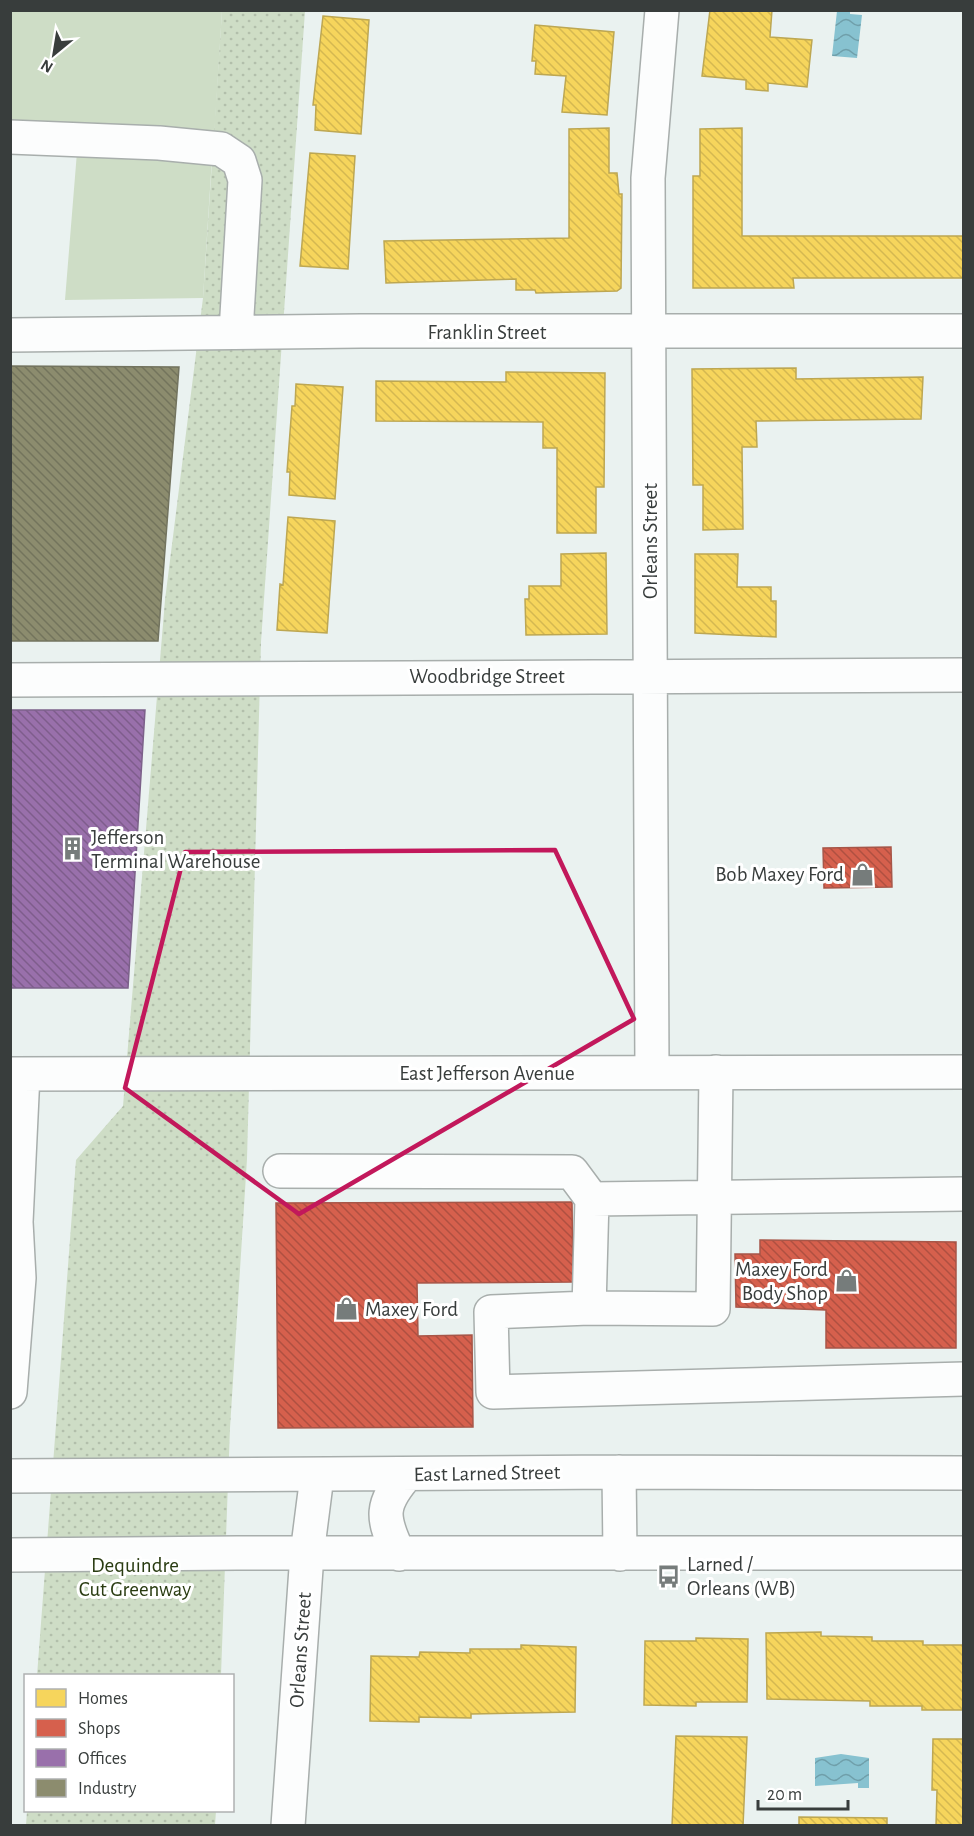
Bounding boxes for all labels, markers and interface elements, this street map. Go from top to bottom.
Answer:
north arrow [24,24,84,84]
text: N [38,56,56,76]
street label: Franklin Street [428,322,547,343]
street label: Orleans Street [640,483,661,599]
street label: Woodbridge Street [409,666,565,687]
place label: Jefferson Terminal Warehouse [91,827,260,872]
building icon: Jefferson Terminal Warehouse [60,836,86,862]
shop icon: Bob Maxey Ford [849,861,875,887]
place label: Bob Maxey Ford [715,864,844,885]
street label: East Jefferson Avenue [399,1063,575,1084]
place label: Maxey Ford Body Shop [735,1259,828,1304]
shop icon: Maxey Ford Body Shop [833,1268,859,1294]
shop icon: Maxey Ford [334,1296,360,1322]
place label: Maxey Ford [365,1299,458,1320]
street label: East Larned Street [414,1462,561,1485]
place label: Larned / Orleans (WB) [687,1554,796,1599]
park label: Dequindre Cut Greenway [79,1555,191,1600]
bus stop icon: Larned / Orleans (WB) [656,1563,682,1589]
street label: Orleans Street [286,1591,315,1709]
legend [24,1674,234,1812]
text: Homes [78,1690,128,1708]
text: Shops [78,1720,120,1738]
text: Offices [78,1750,127,1768]
scale bar [758,1773,848,1811]
text: Industry [78,1780,137,1798]
text: 20 m [767,1786,802,1804]

